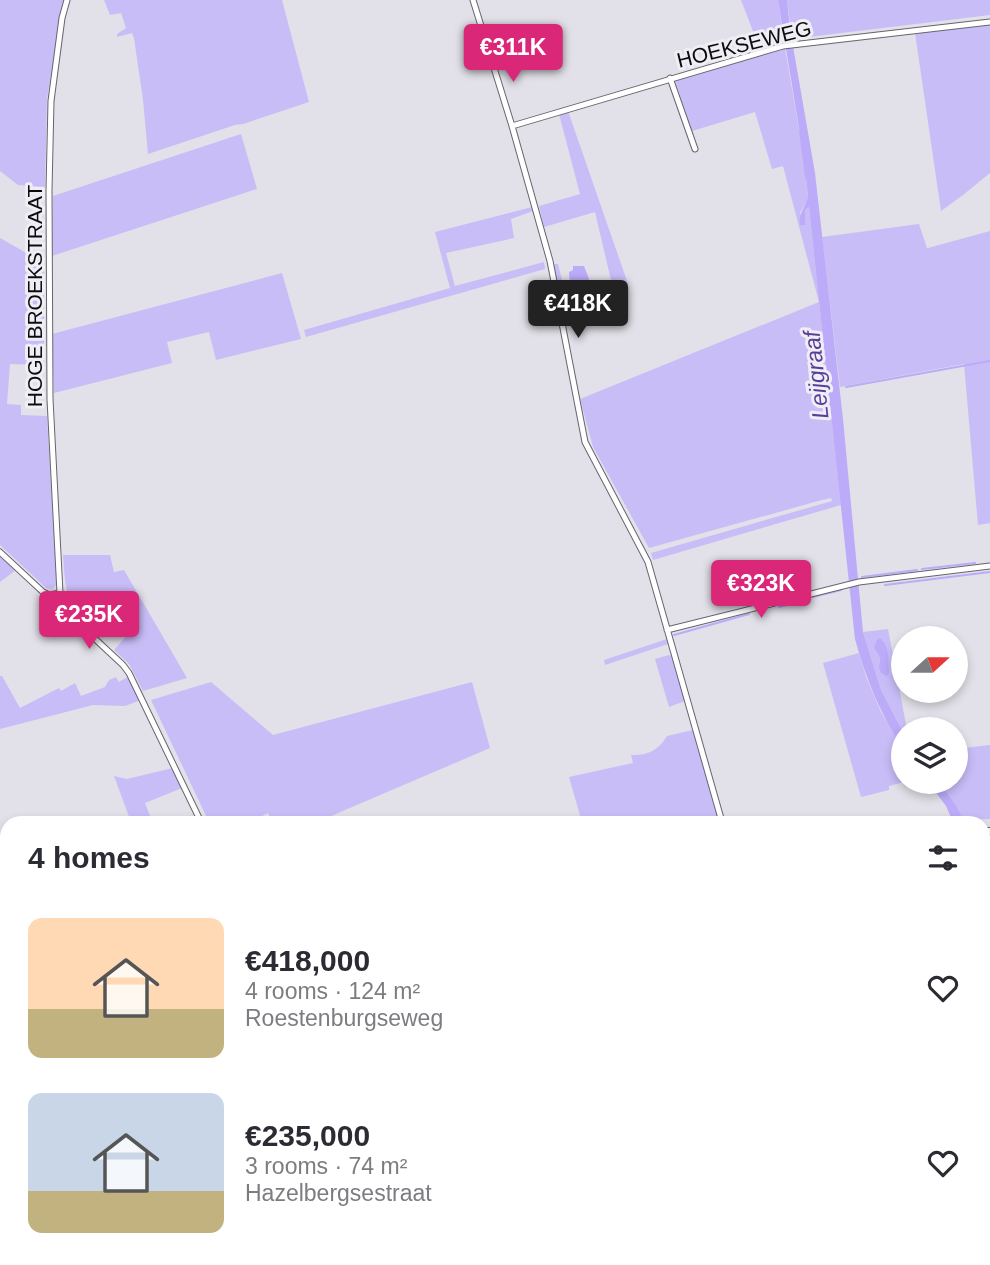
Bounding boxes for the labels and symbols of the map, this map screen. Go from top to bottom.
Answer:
street label: HOEKSEWEG [674,16,814,72]
pin: €311K [464,24,562,84]
street label: HOGE BROEKSTRAAT [23,185,46,407]
pin: €418K [529,280,627,340]
water label: Leijgraaf [798,327,834,420]
pin: €323K [712,560,810,620]
pin: €235K [40,592,138,651]
north arrow [891,626,968,704]

